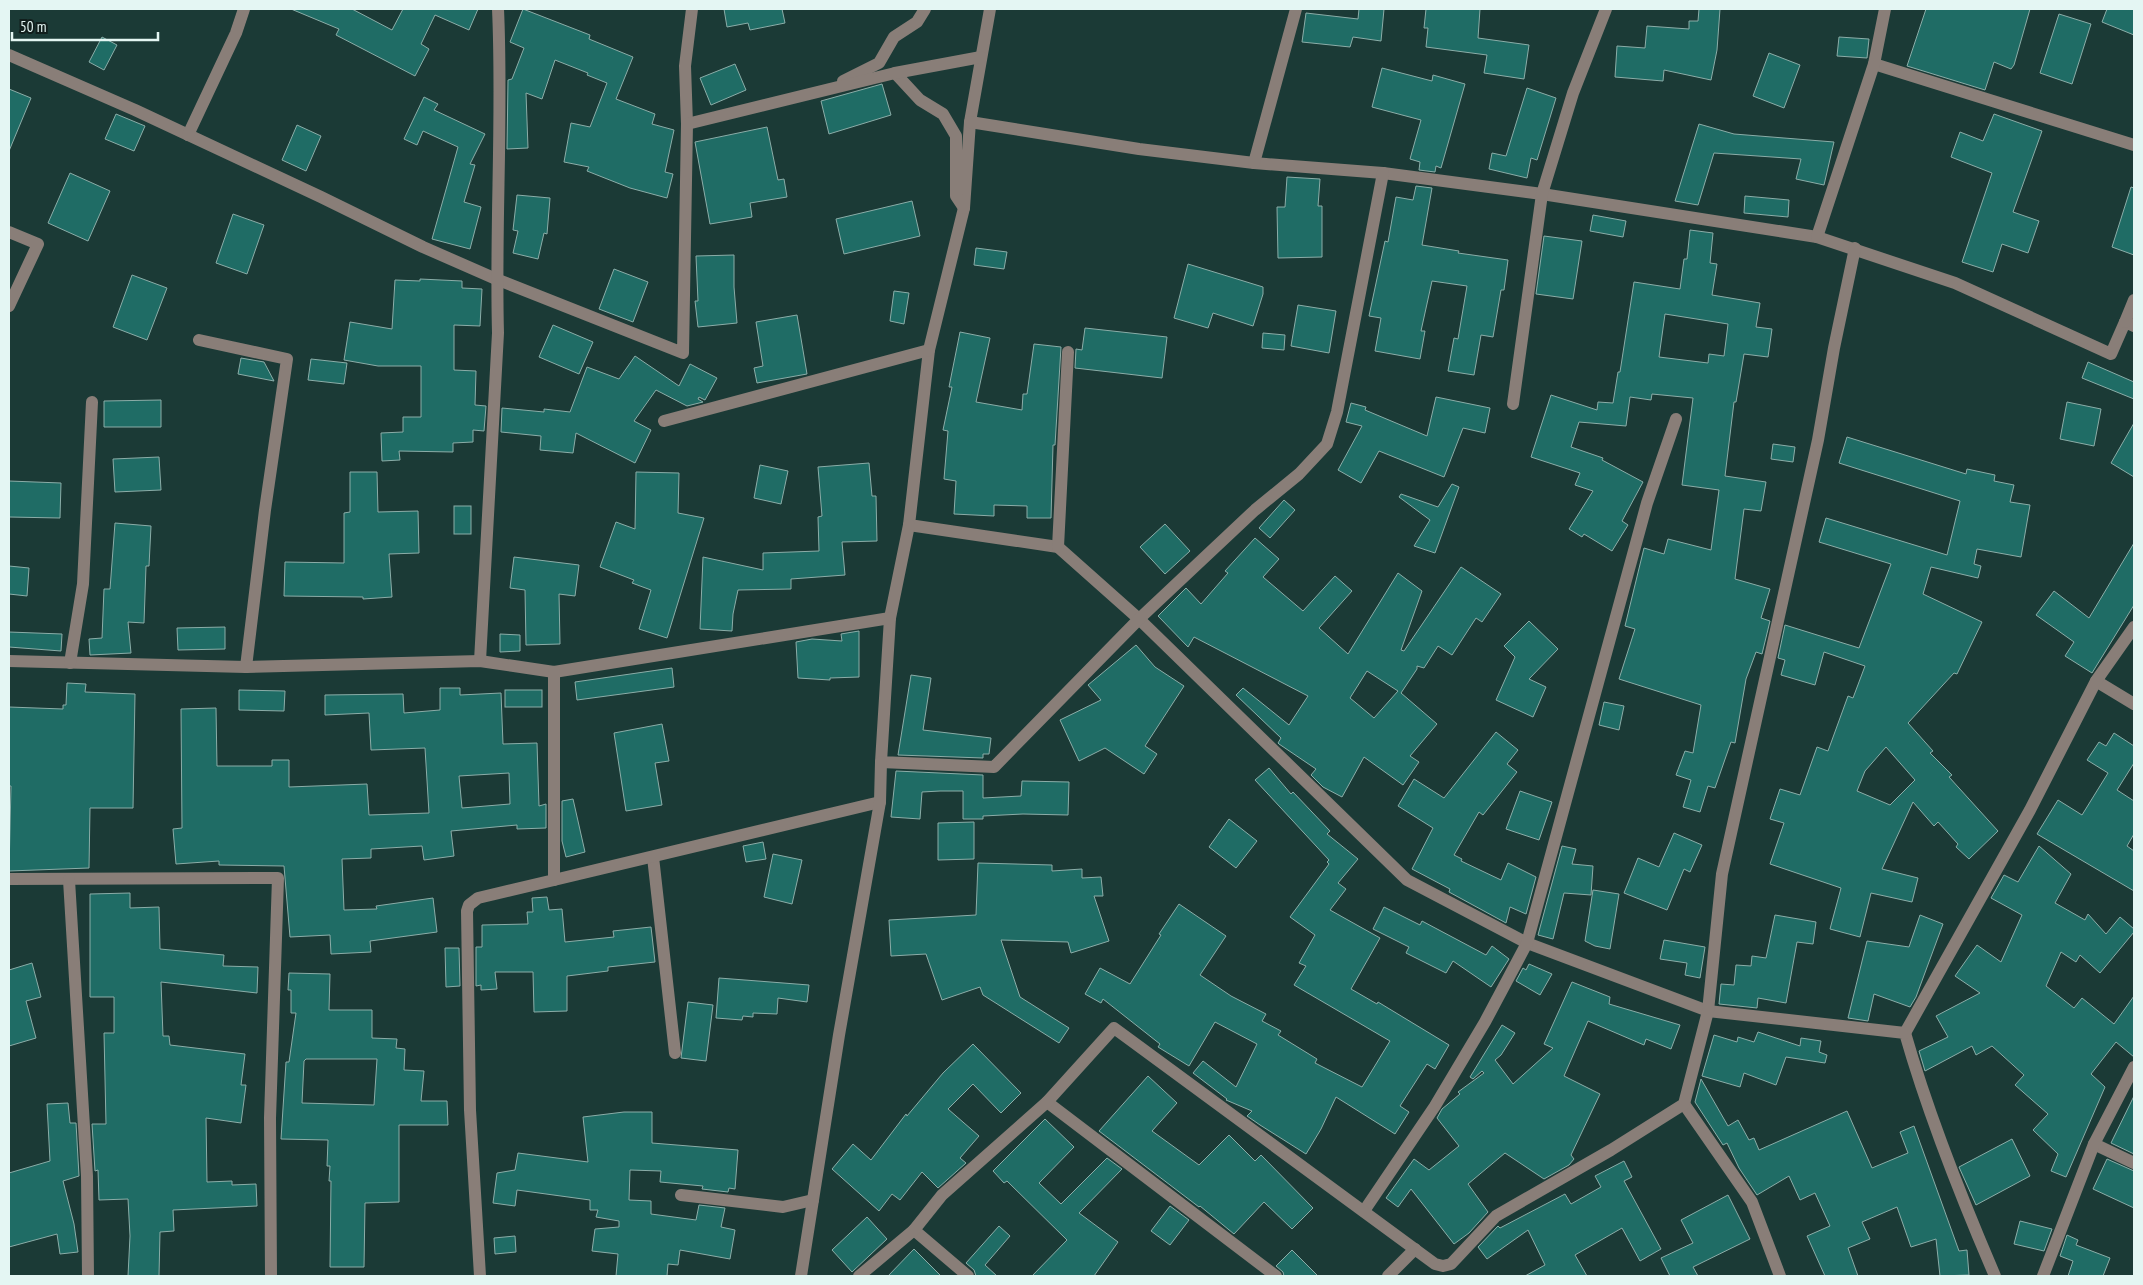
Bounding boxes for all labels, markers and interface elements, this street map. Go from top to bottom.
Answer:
scale bar [12,10,159,42]
text: 50 m [20,17,46,36]

